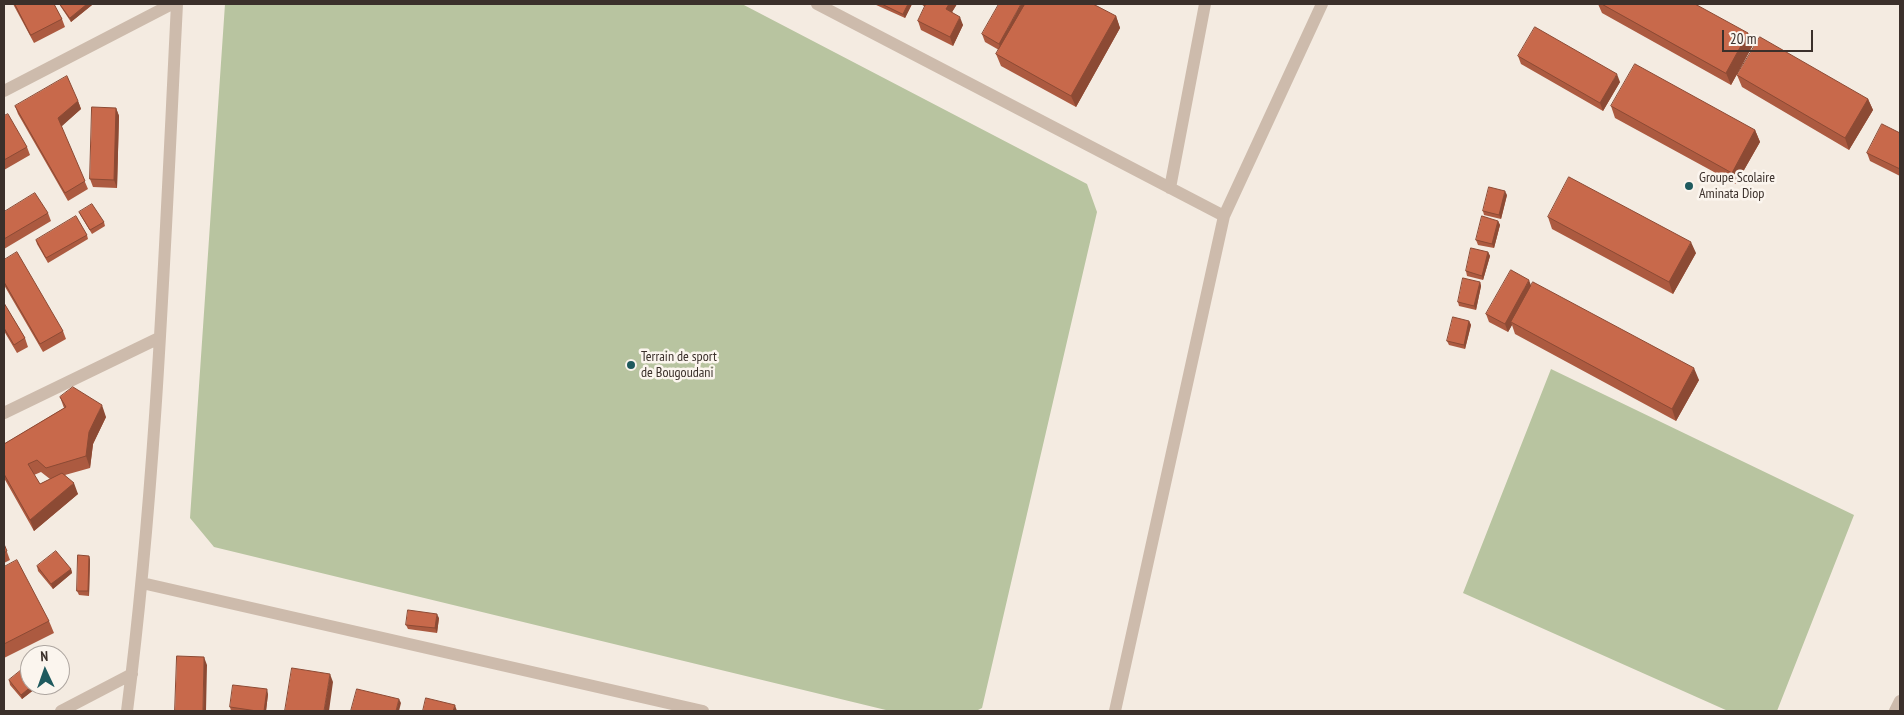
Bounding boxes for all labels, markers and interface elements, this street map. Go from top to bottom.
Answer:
scale bar [1724,20,1815,52]
text: 20 m [1730,29,1756,48]
place label: Groupe Scolaire Aminata Diop [1699,170,1775,202]
marker: Groupe Scolaire Aminata Diop [1683,180,1695,192]
place label: Terrain de sport de Bougoudani [641,349,717,382]
marker: Terrain de sport de Bougoudani [625,359,637,371]
north arrow [20,645,70,695]
text: N [40,647,49,665]

